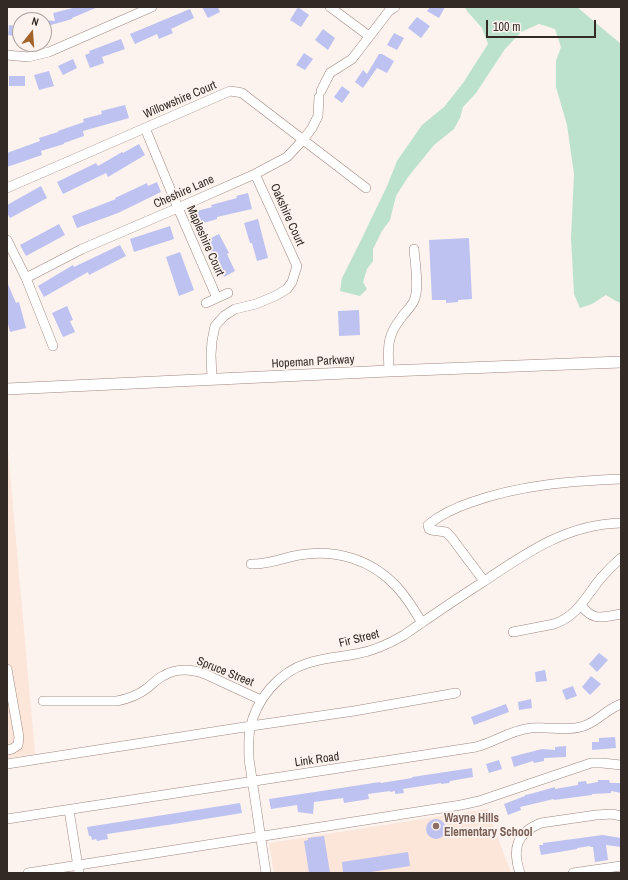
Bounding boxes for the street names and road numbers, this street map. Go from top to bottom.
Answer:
street label: Willowshire Court [141,78,219,122]
street label: Cheshire Lane [152,172,216,212]
street label: Oakshire Court [267,182,307,248]
street label: Mapleshire Court [183,204,227,278]
street label: Hopeman Parkway [271,353,355,371]
street label: Fir Street [337,627,381,651]
street label: Spruce Street [194,654,256,690]
street label: Link Road [294,750,340,770]

